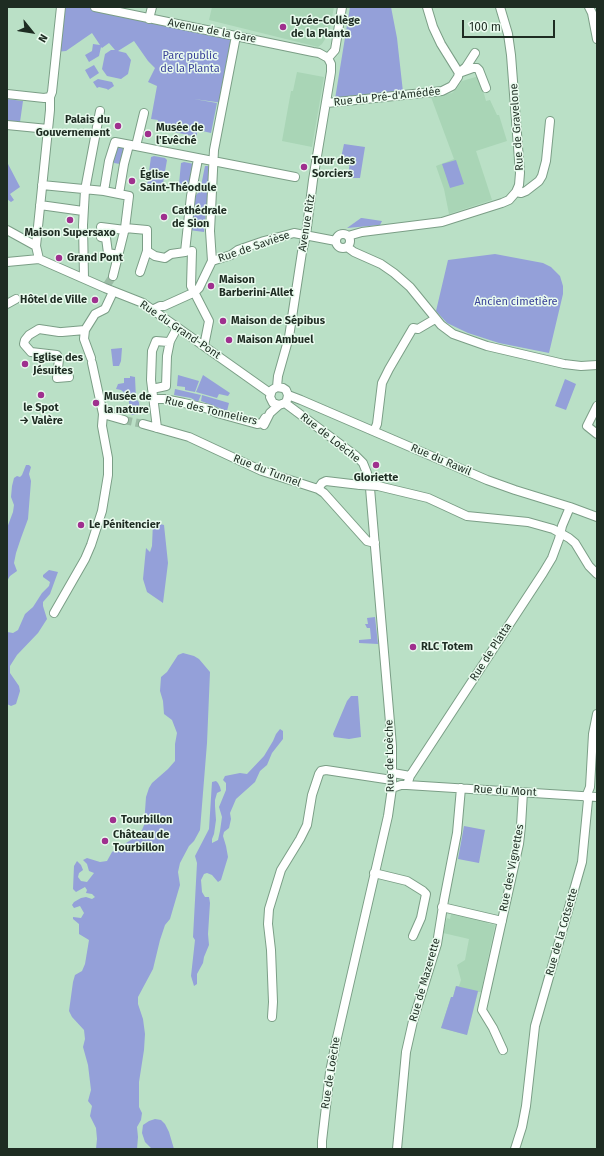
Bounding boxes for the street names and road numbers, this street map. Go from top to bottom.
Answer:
street label: Avenue de la Gare [167,16,257,46]
street label: Rue de Gravelone [507,83,527,171]
street label: Rue du Pré-d'Amédée [333,85,441,109]
street label: Avenue Ritz [296,193,318,253]
street label: Rue de Savièse [216,229,292,265]
street label: Rue du Grand-Pont [137,298,223,362]
street label: Rue des Tonneliers [163,394,259,428]
street label: Rue de Loèche [297,410,363,466]
street label: Rue du Rawil [409,441,473,479]
street label: Rue du Tunnel [231,452,303,490]
street label: Rue de Platta [467,620,515,684]
street label: Rue de Loèche [383,720,397,792]
street label: Rue du Mont [473,783,537,799]
street label: Rue des Vignettes [497,823,527,913]
street label: Rue de la Cotsette [543,887,581,977]
street label: Rue de Mazerette [407,937,443,1023]
street label: Rue de Loèche [319,1036,343,1110]

